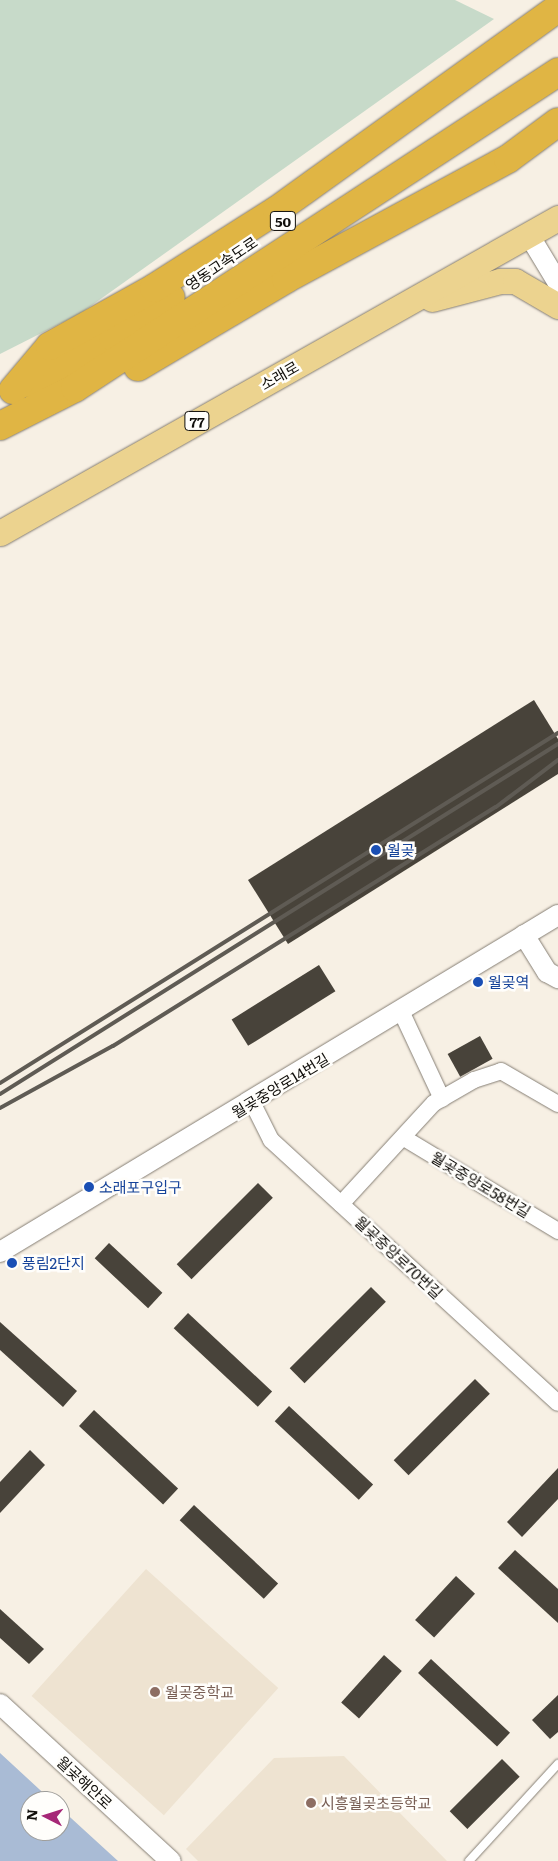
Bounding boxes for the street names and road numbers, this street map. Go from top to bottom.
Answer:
road number: 50 [269,210,297,232]
street label: 영동고속도로 [182,232,260,294]
street label: 소래로 [257,357,301,393]
road number: 77 [183,410,211,432]
street label: 월곶중앙로14번길 [228,1049,332,1121]
street label: 월곶중앙로58번길 [428,1147,534,1221]
street label: 월곶중앙로70번길 [352,1212,446,1302]
street label: 월곶해안로 [54,1752,116,1812]

